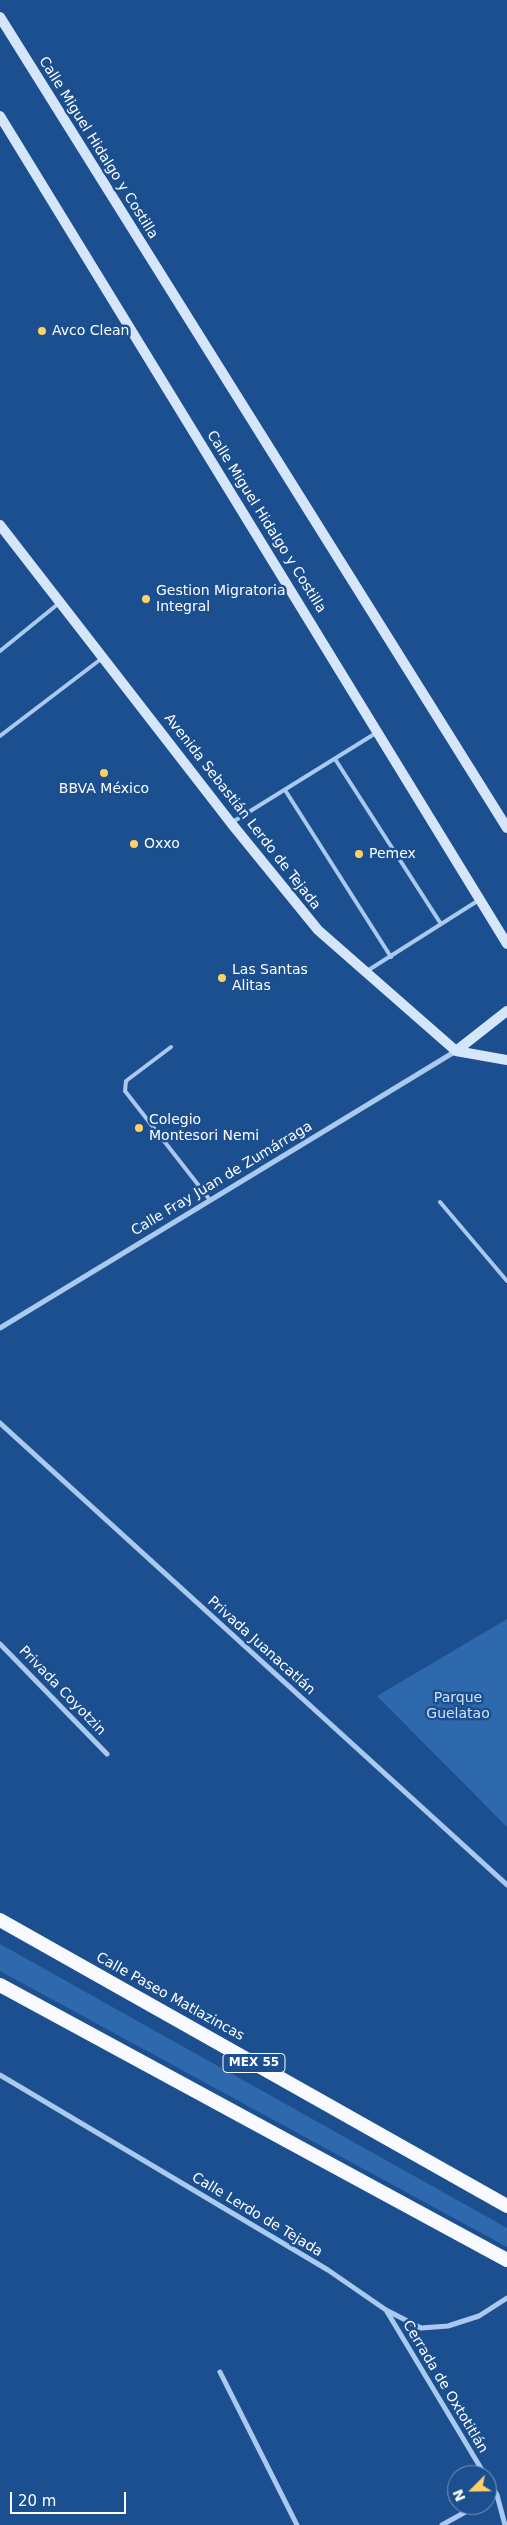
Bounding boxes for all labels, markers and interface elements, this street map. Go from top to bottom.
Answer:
street label: Calle Miguel Hidalgo y Costilla [35,54,161,242]
place label: Avco Clean [52,323,129,339]
marker: Avco Clean [36,325,48,337]
street label: Calle Miguel Hidalgo y Costilla [203,428,329,616]
place label: Gestion Migratoria Integral [156,583,285,616]
marker: Gestion Migratoria Integral [140,593,152,605]
street label: Avenida Sebastián Lerdo de Tejada [160,711,324,913]
marker: BBVA México [98,767,110,779]
place label: BBVA México [59,781,149,797]
place label: Oxxo [144,836,180,852]
marker: Oxxo [128,838,140,850]
place label: Pemex [369,846,416,862]
marker: Pemex [353,848,365,860]
place label: Las Santas Alitas [232,962,308,994]
marker: Las Santas Alitas [216,972,228,984]
place label: Colegio Montesori Nemi [149,1112,259,1144]
street label: Calle Fray Juan de Zumárraga [128,1118,316,1240]
marker: Colegio Montesori Nemi [133,1122,145,1134]
street label: Privada Juanacatlán [204,1593,318,1699]
street label: Privada Coyotzin [15,1643,109,1739]
park label: Parque Guelatao [426,1690,490,1722]
street label: Calle Paseo Matlazincas [93,1949,247,2045]
road number: MEX 55 [223,2054,285,2072]
street label: Calle Lerdo de Tejada [189,2169,325,2261]
street label: Cerrada de Oxtotitlán [399,2318,491,2456]
north arrow [447,2465,497,2515]
scale bar [12,2482,129,2514]
text: N [449,2487,469,2504]
text: 20 m [18,2492,56,2510]

